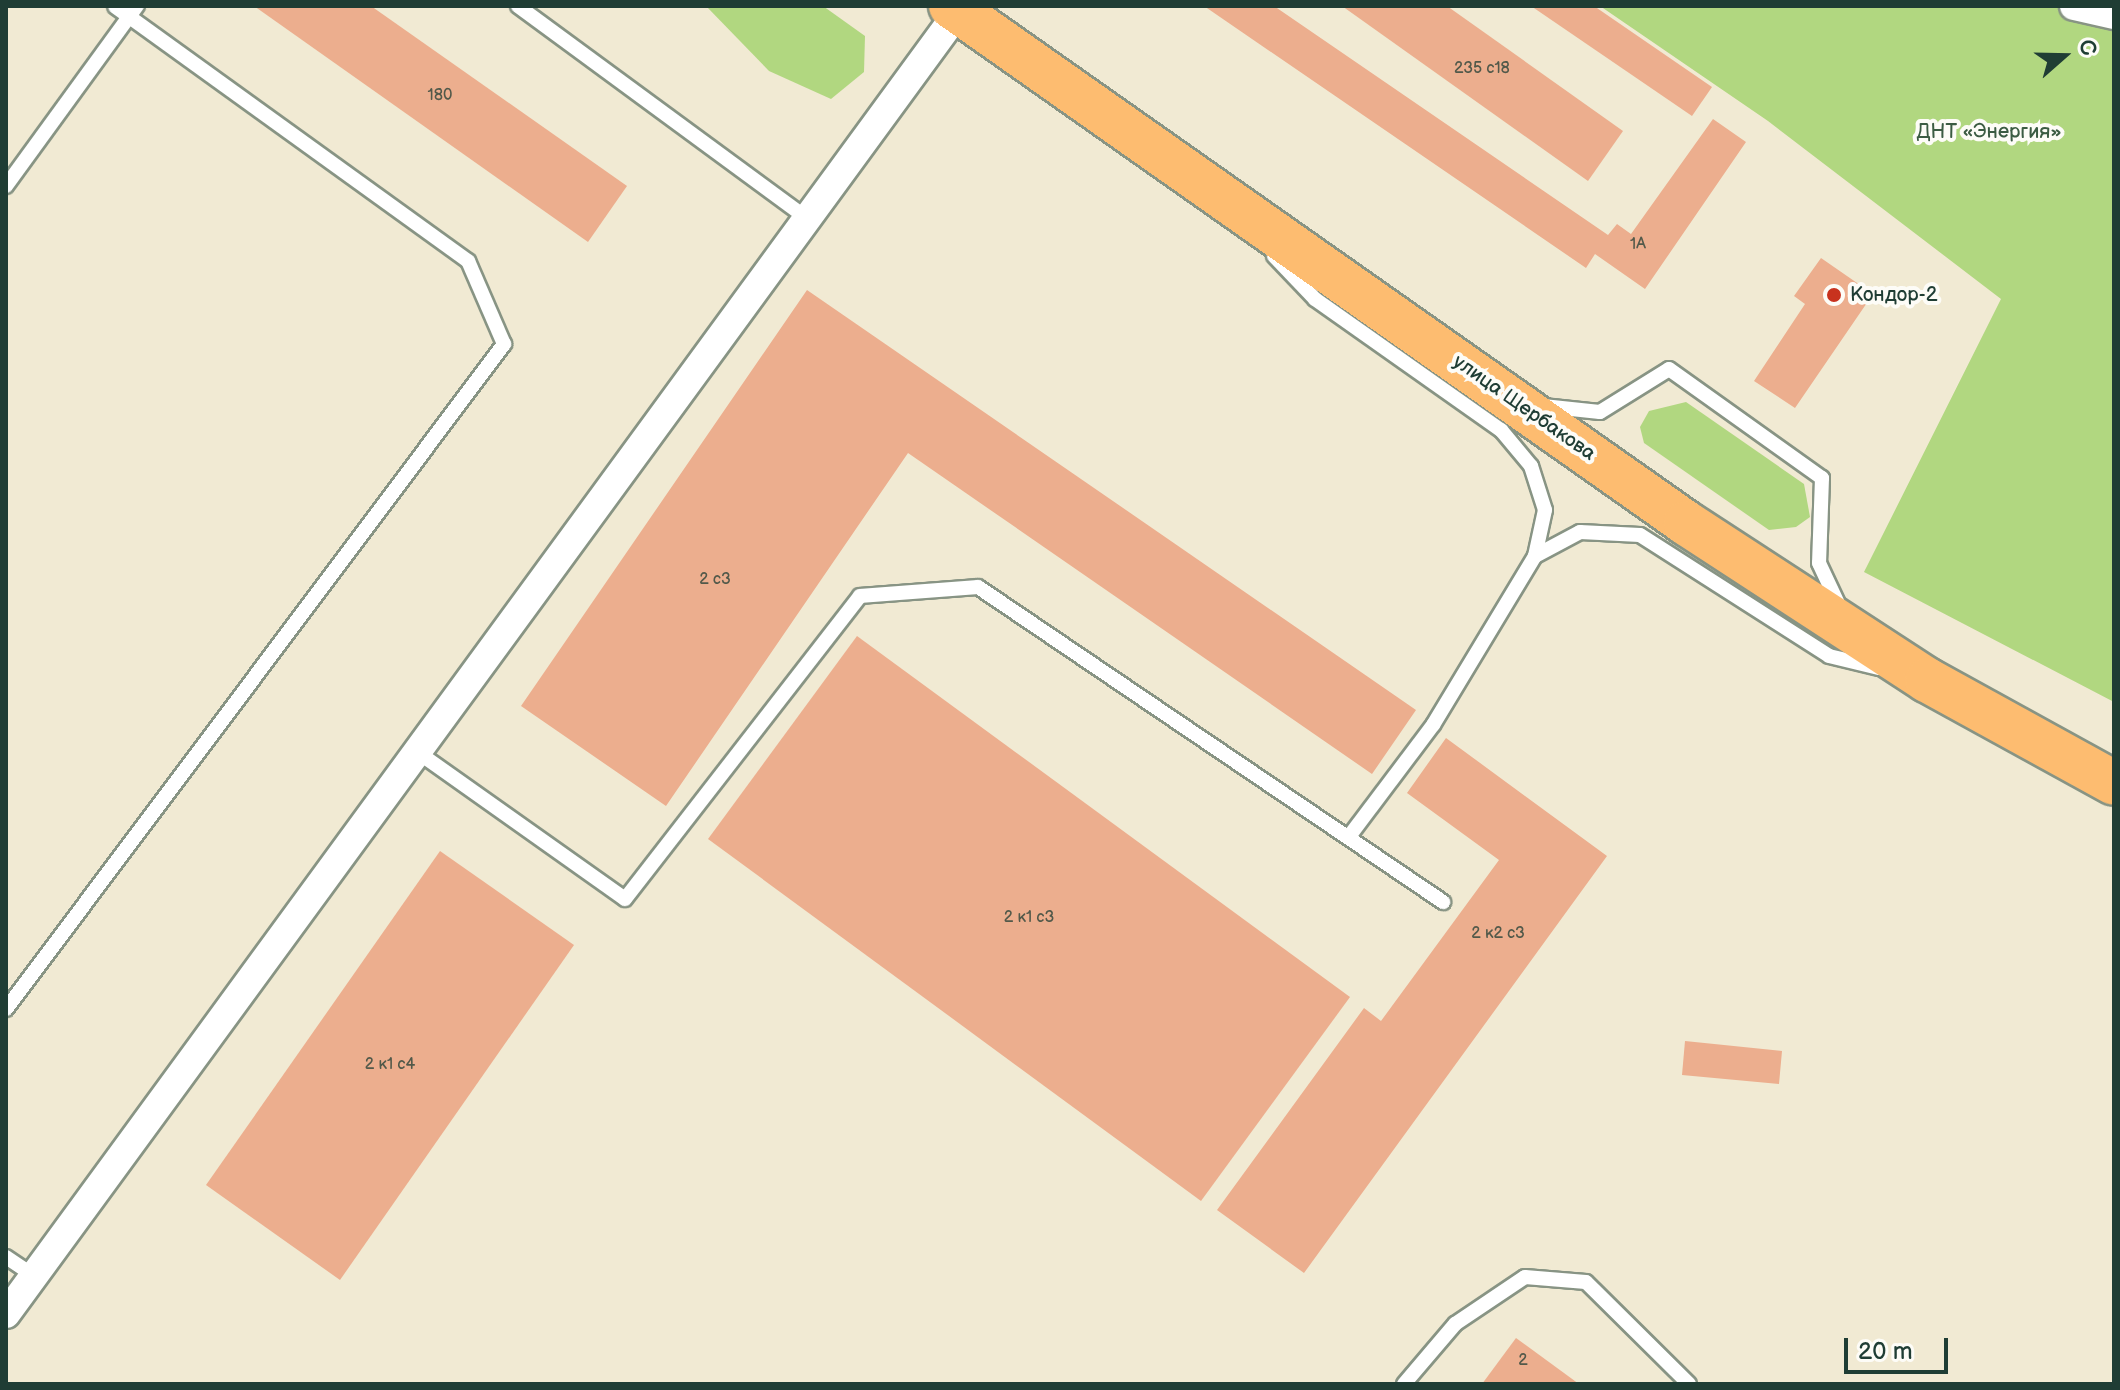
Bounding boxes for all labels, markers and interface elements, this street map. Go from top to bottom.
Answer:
north arrow [2024,16,2104,96]
text: С [2072,36,2102,59]
house number: 235 с18 [1454,59,1510,79]
house number: 180 [428,86,452,106]
park label: ДНТ «Энергия» [1916,120,2062,144]
house number: 1А [1630,235,1646,255]
place label: Кондор-2 [1850,283,1938,307]
marker: Кондор-2 [1825,286,1843,304]
street label: улица Щербакова [1448,350,1600,466]
house number: 2 с3 [699,570,731,590]
house number: 2 к1 с3 [1004,908,1054,928]
house number: 2 к2 с3 [1471,924,1525,944]
house number: 2 к1 с4 [365,1055,415,1075]
scale bar [1848,1322,1952,1372]
text: 20 m [1858,1337,1913,1366]
house number: 2 [1518,1351,1528,1371]

